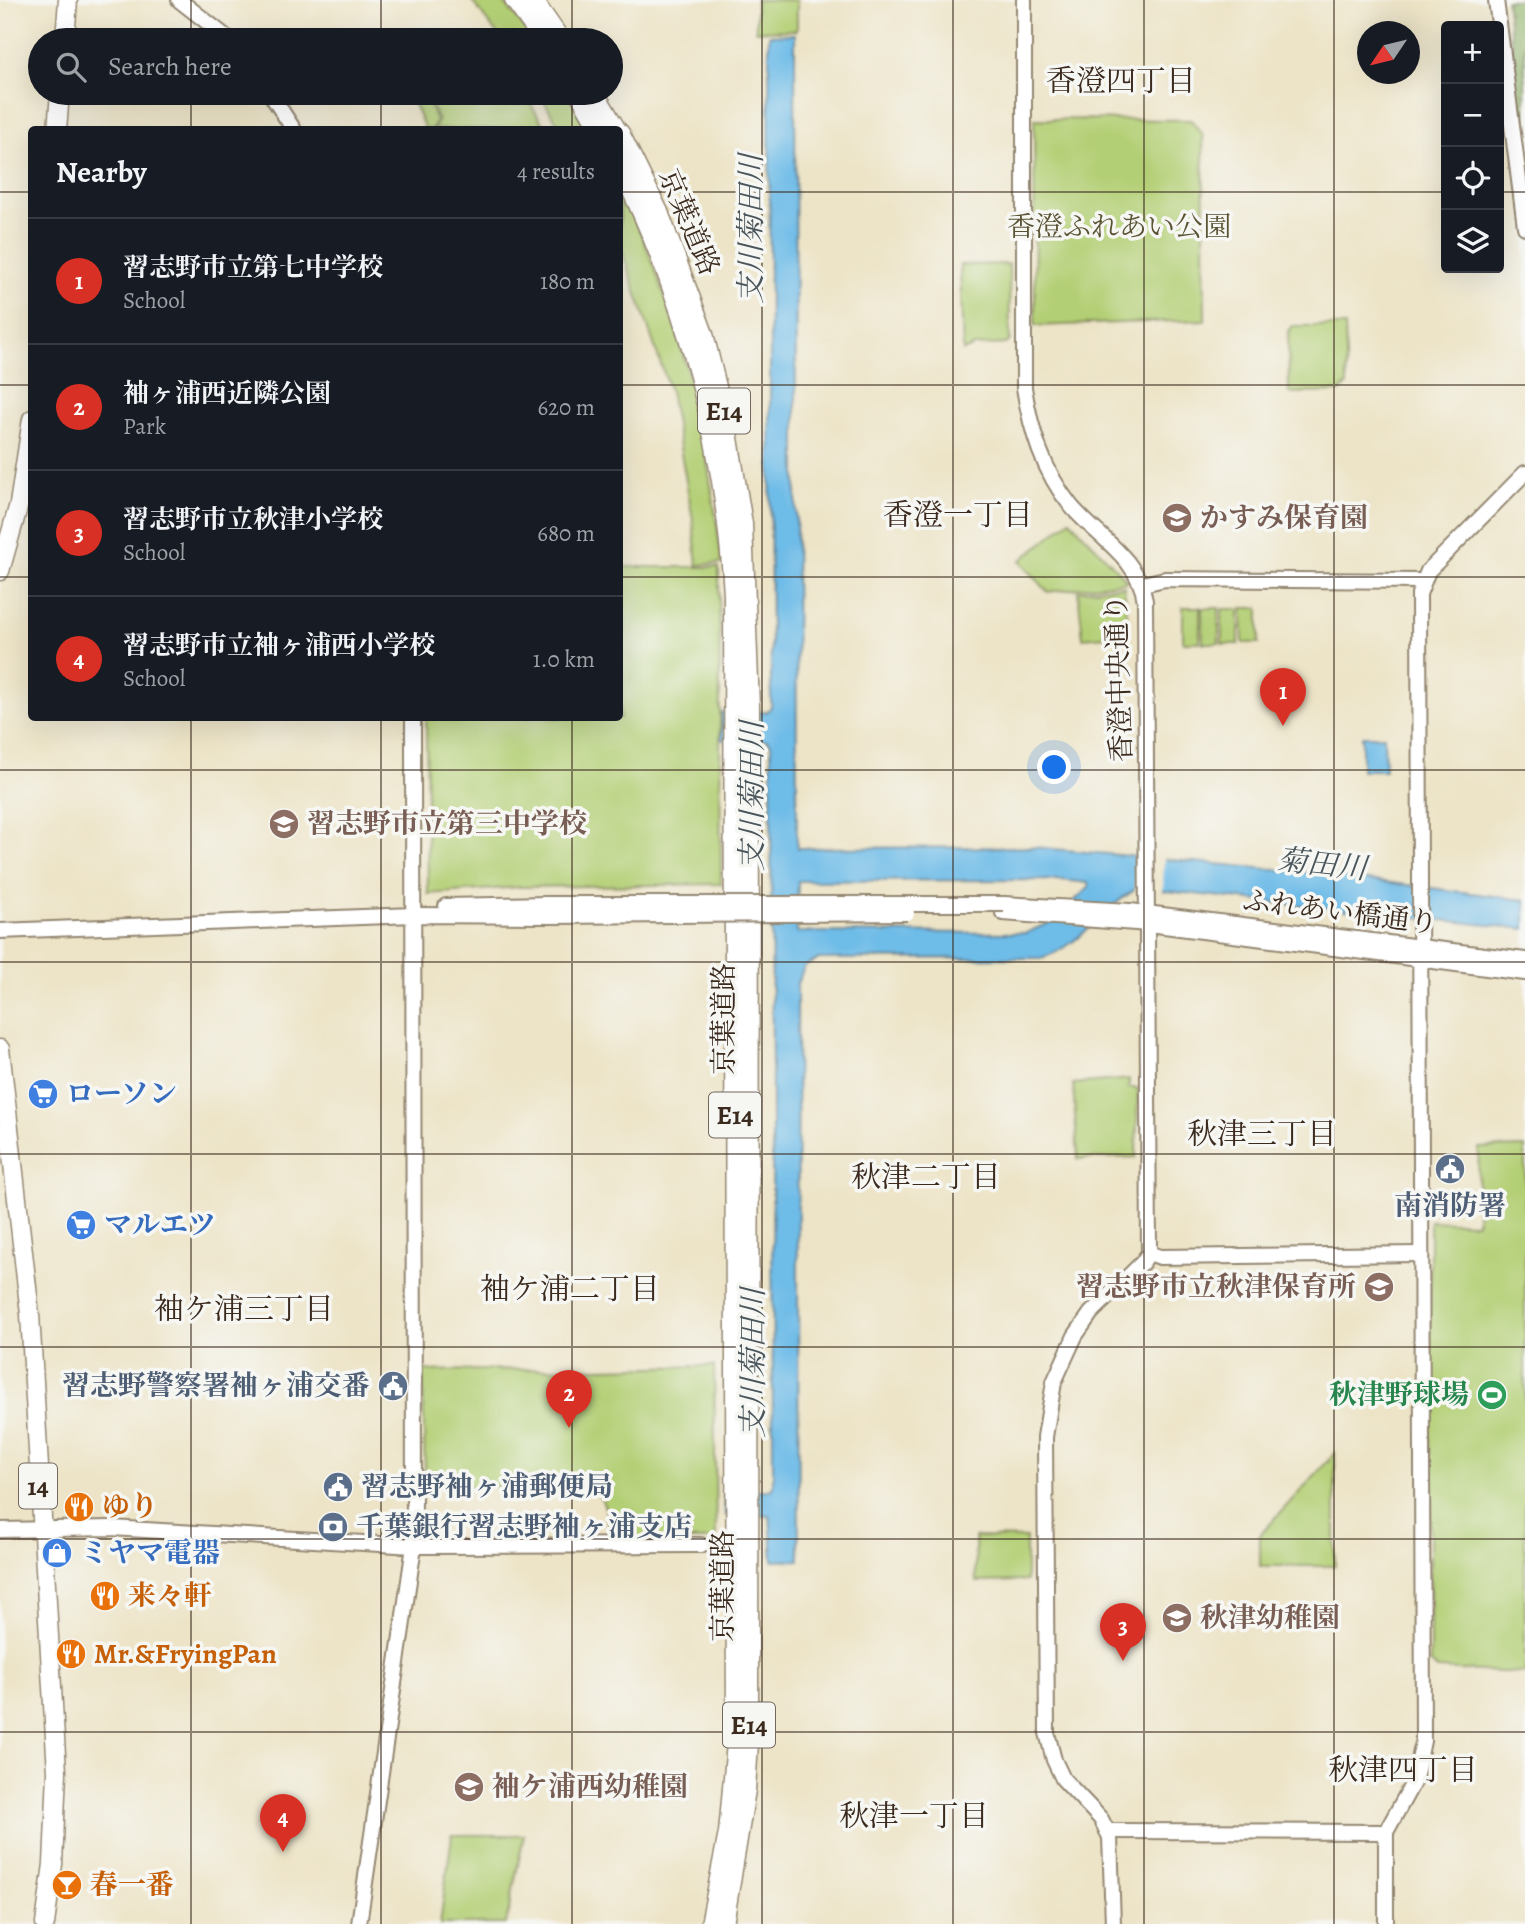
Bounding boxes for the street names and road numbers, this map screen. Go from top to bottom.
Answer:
street label: 京葉道路 [650,163,728,281]
road number: E14 [698,388,750,434]
street label: 香澄中央通り [1097,593,1141,763]
street label: ふれあい橋通り [1240,881,1440,943]
street label: 京葉道路 [705,963,743,1075]
road number: E14 [709,1092,761,1138]
road number: 14 [19,1464,57,1508]
street label: 京葉道路 [704,1530,742,1642]
road number: E14 [723,1702,775,1748]

